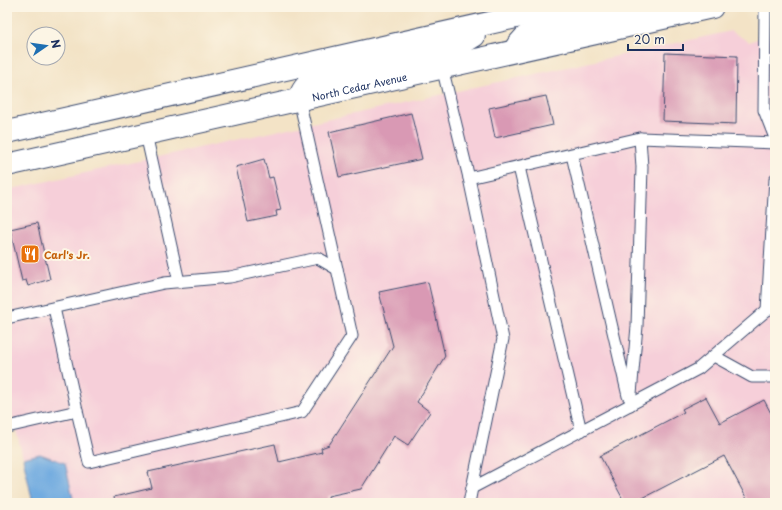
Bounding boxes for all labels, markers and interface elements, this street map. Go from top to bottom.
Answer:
north arrow [26,26,66,66]
scale bar [628,26,683,52]
text: 20 m [634,30,665,48]
text: N [47,37,66,50]
street label: North Cedar Avenue [310,68,409,104]
restaurant icon: Carl's Jr. [19,243,41,265]
place label: Carl's Jr. [44,247,90,262]

